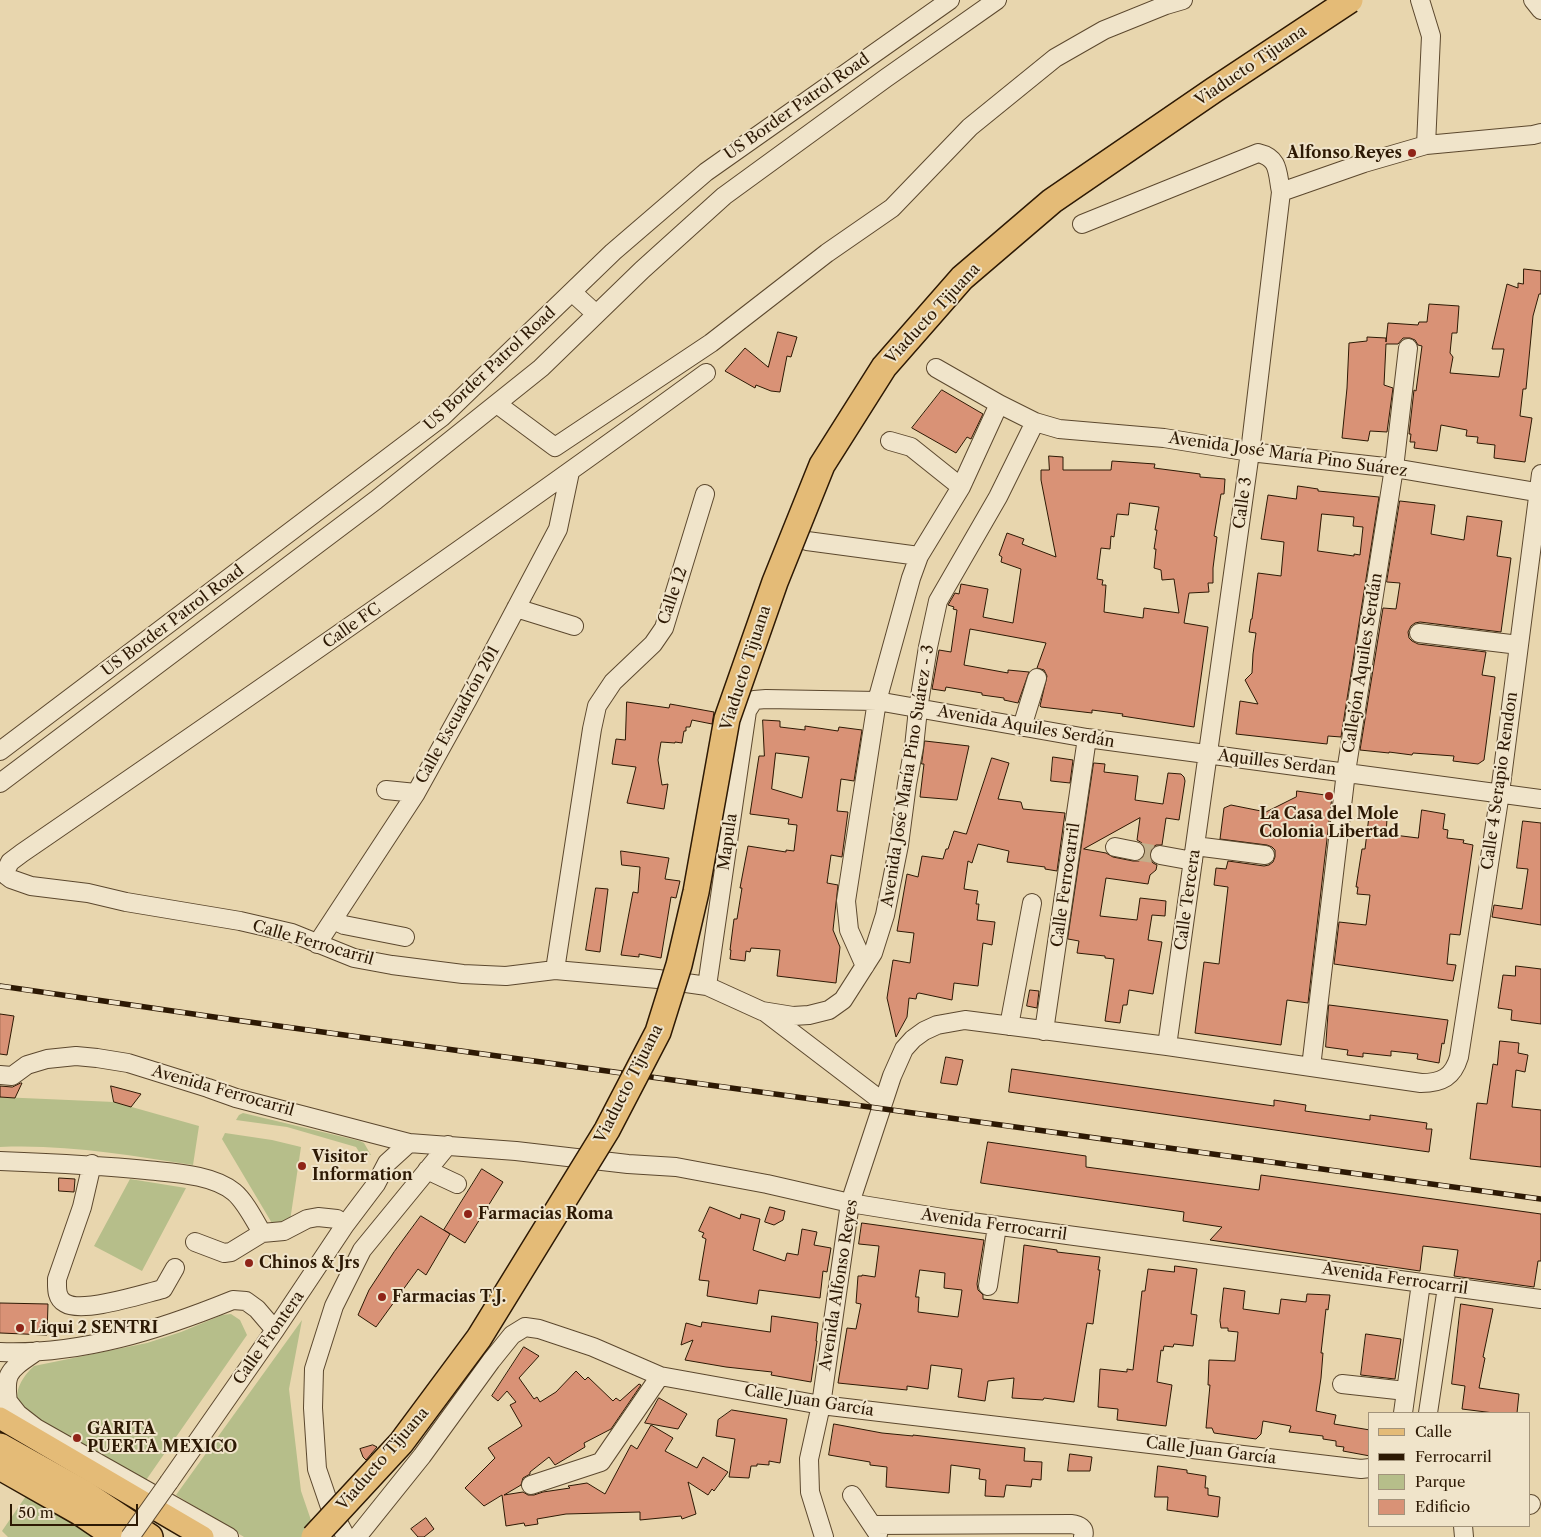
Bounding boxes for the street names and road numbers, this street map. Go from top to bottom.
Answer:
street label: Viaducto Tijuana [1192,22,1310,110]
street label: US Border Patrol Road [721,50,873,164]
street label: Viaducto Tijuana [881,260,985,368]
street label: US Border Patrol Road [420,303,560,435]
street label: Avenida José María Pino Suárez [1167,429,1409,481]
street label: Calle 3 [1230,476,1256,530]
street label: US Border Patrol Road [98,561,248,681]
street label: Calle 12 [654,565,692,627]
street label: Callejón Aquiles Serdán [1339,572,1387,754]
street label: Calle FC [319,599,385,653]
street label: Viaducto Tijuana [717,603,775,733]
street label: Calle Escuadrón 201 [412,643,504,787]
street label: Avenida José María Pino Suárez - 3 [878,643,938,909]
street label: Calle 4 Serapio Rendon [1478,691,1522,871]
street label: Avenida Aquiles Serdán [936,702,1116,752]
street label: Aquilles Serdan [1217,746,1337,780]
street label: Mapula [715,812,741,872]
street label: Calle Ferrocarril [1048,822,1084,948]
street label: Calle Tercera [1171,848,1205,952]
street label: Calle Ferrocarril [250,917,376,969]
street label: Viaducto Tijuana [591,1022,667,1146]
street label: Avenida Ferrocarril [150,1062,296,1120]
street label: Avenida Alfonso Reyes [816,1198,862,1372]
street label: Avenida Ferrocarril [920,1205,1068,1245]
street label: Avenida Ferrocarril [1321,1259,1469,1299]
street label: Calle Frontera [230,1287,308,1389]
street label: Calle Juan García [743,1381,875,1421]
street label: Viaducto Tijuana [333,1403,433,1515]
street label: Calle Juan García [1145,1433,1277,1469]

